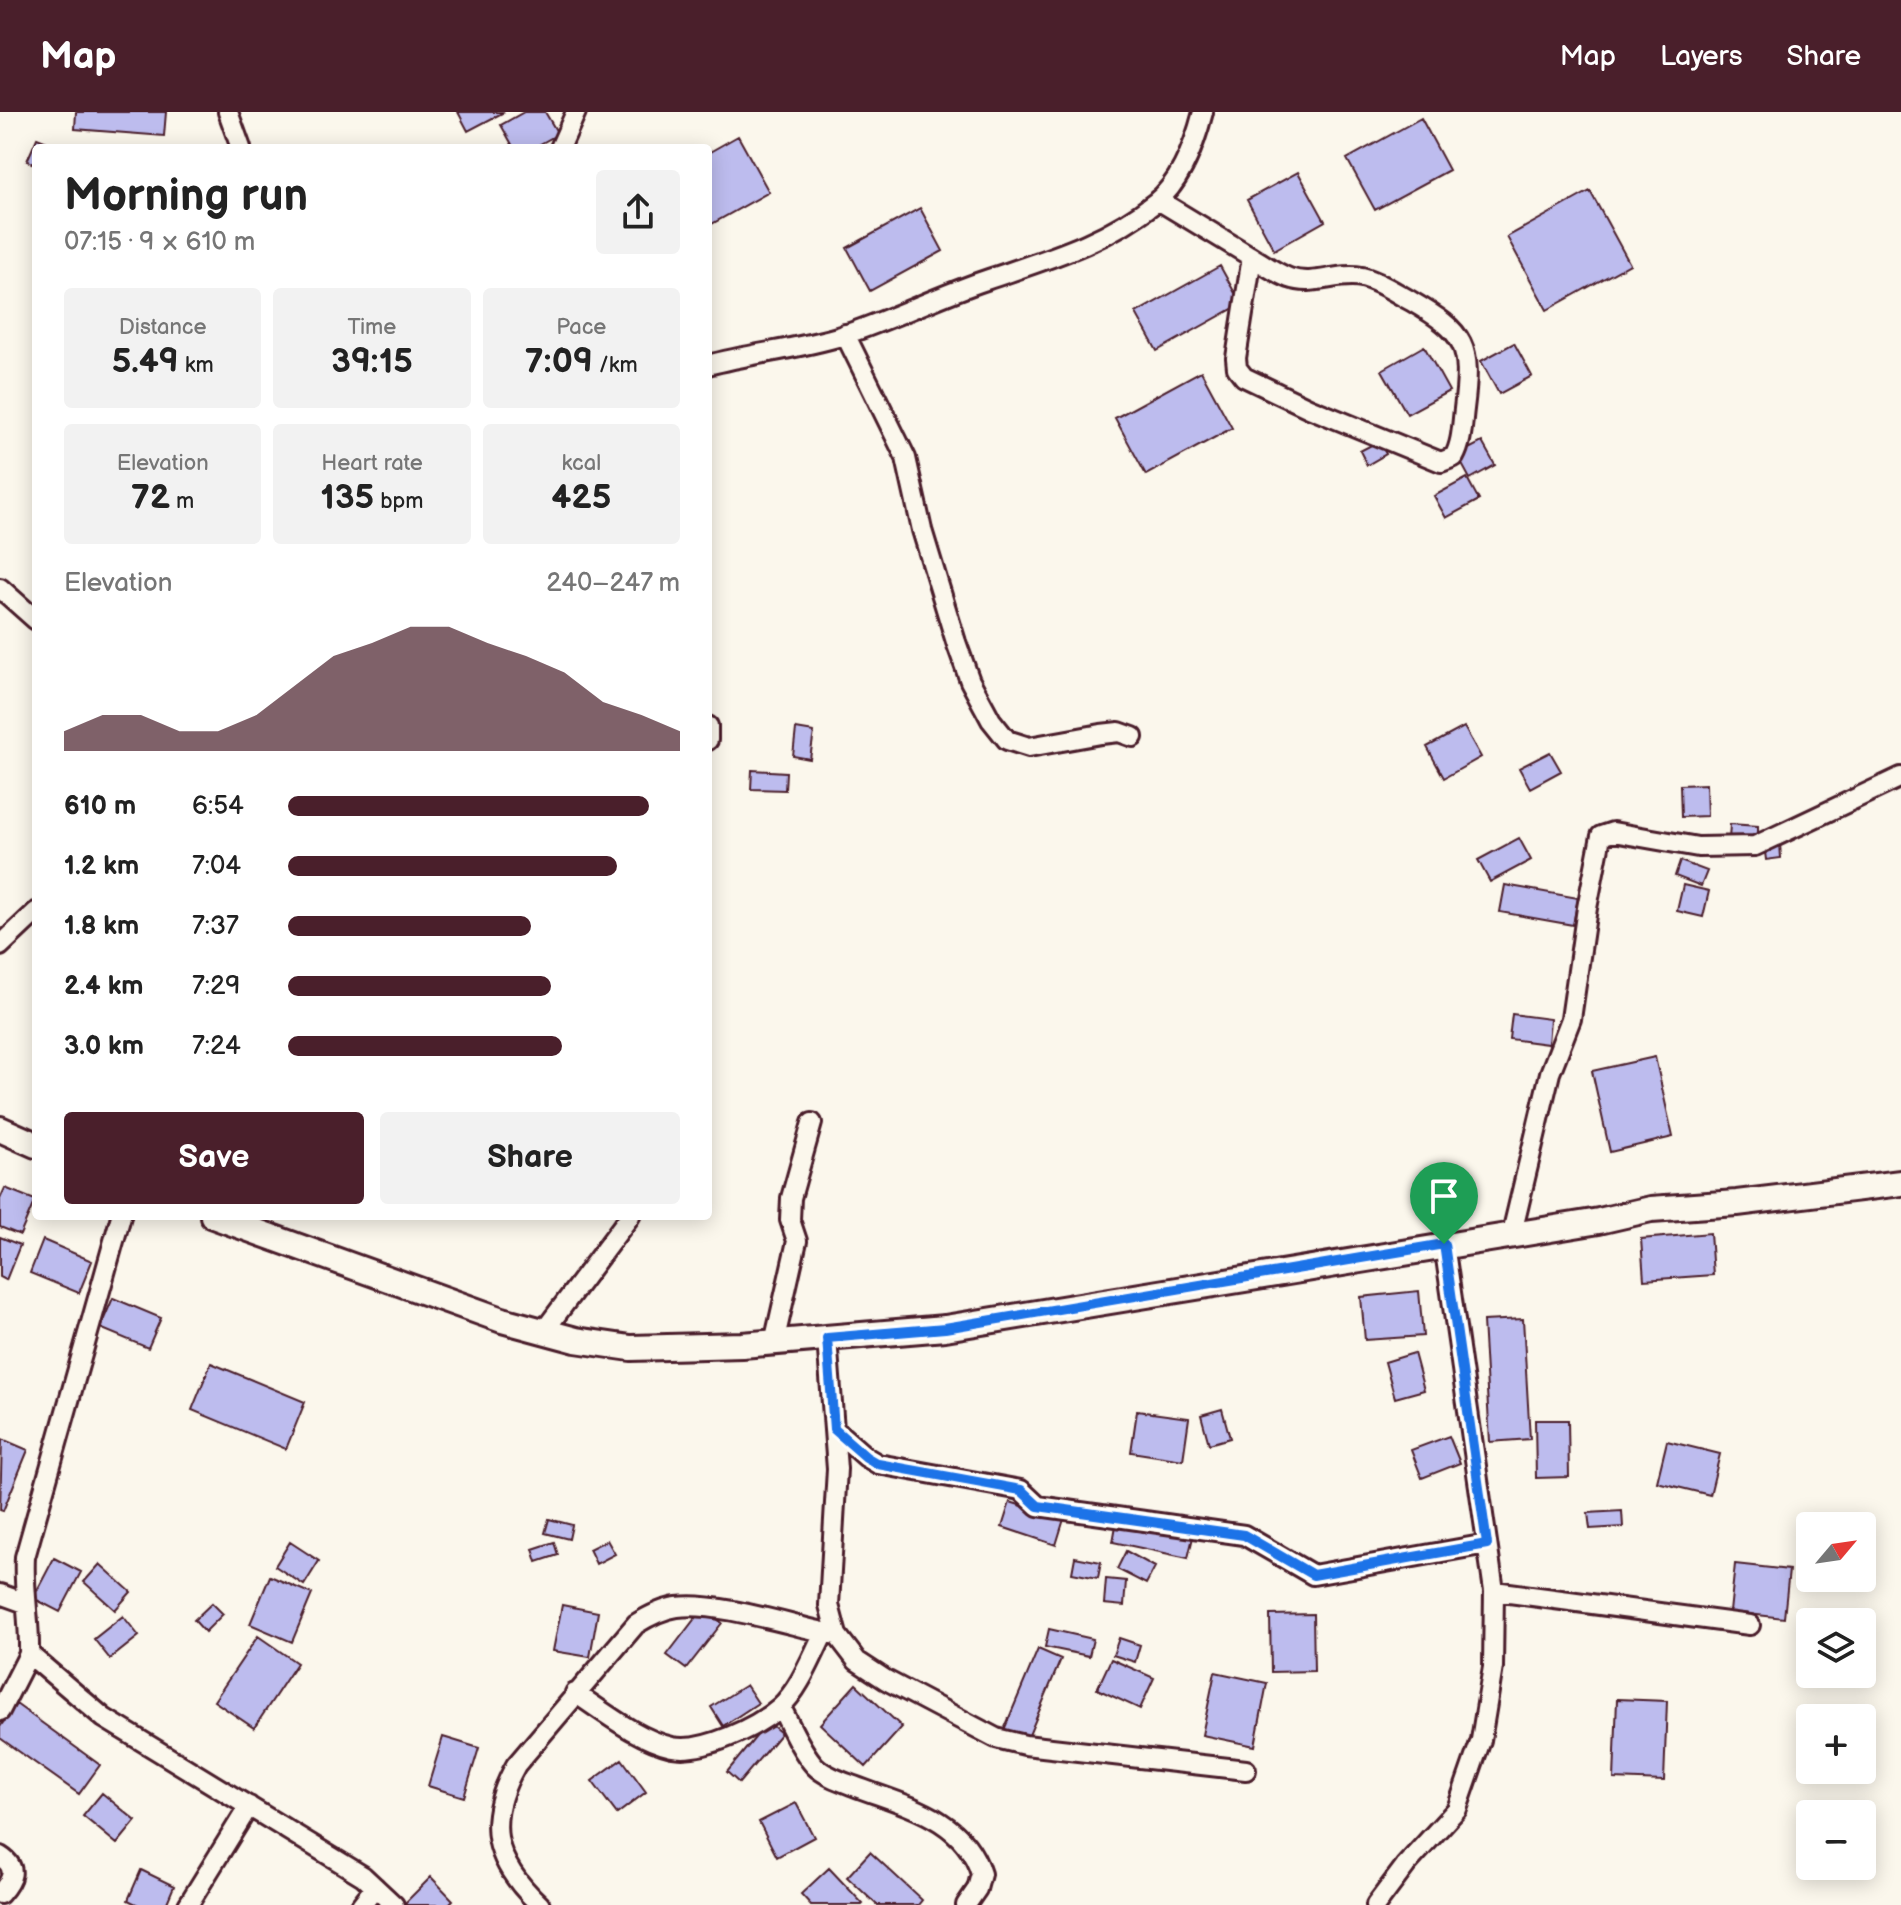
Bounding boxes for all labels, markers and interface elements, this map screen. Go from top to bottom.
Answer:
text: Map [40,34,116,79]
text: Map [1560,40,1616,73]
text: Layers [1660,40,1743,73]
text: Share [1787,40,1861,73]
text: Morning run [64,170,308,223]
button: share [596,170,680,254]
text: 07:15 · 9 × 610 m [64,227,255,258]
text: Distance [119,314,207,341]
text: Time [348,314,396,341]
text: Pace [556,314,606,341]
text: 5.49 [112,341,179,382]
text: 39:15 [331,341,413,382]
text: 7:09 [525,341,593,382]
text: km [179,352,214,379]
text: /km [593,352,638,379]
text: Elevation [117,450,209,477]
text: Heart rate [321,450,423,477]
text: kcal [562,450,601,477]
text: 72 [131,477,170,518]
text: 135 [320,477,374,518]
text: 425 [551,477,611,518]
text: m [170,488,194,515]
text: bpm [374,488,424,515]
text: Elevation [64,568,172,599]
text: 240–247 m [546,568,680,599]
text: 610 m [64,791,136,822]
text: 6:54 [192,791,244,822]
text: 1.2 km [64,851,139,882]
text: 7:04 [192,851,241,882]
text: 1.8 km [64,911,139,942]
text: 7:37 [192,911,239,942]
text: 2.4 km [64,971,143,1002]
text: 7:29 [192,971,240,1002]
text: 3.0 km [64,1031,144,1062]
text: 7:24 [192,1031,241,1062]
button: Save [64,1112,364,1204]
button: Share [380,1112,680,1204]
pin [1410,1162,1478,1244]
icon: arrive [1422,1174,1466,1218]
north arrow [1796,1512,1876,1592]
map controls [1796,1512,1876,1880]
button: layers [1796,1608,1876,1688]
button: + [1796,1704,1876,1784]
button: − [1796,1800,1876,1880]

